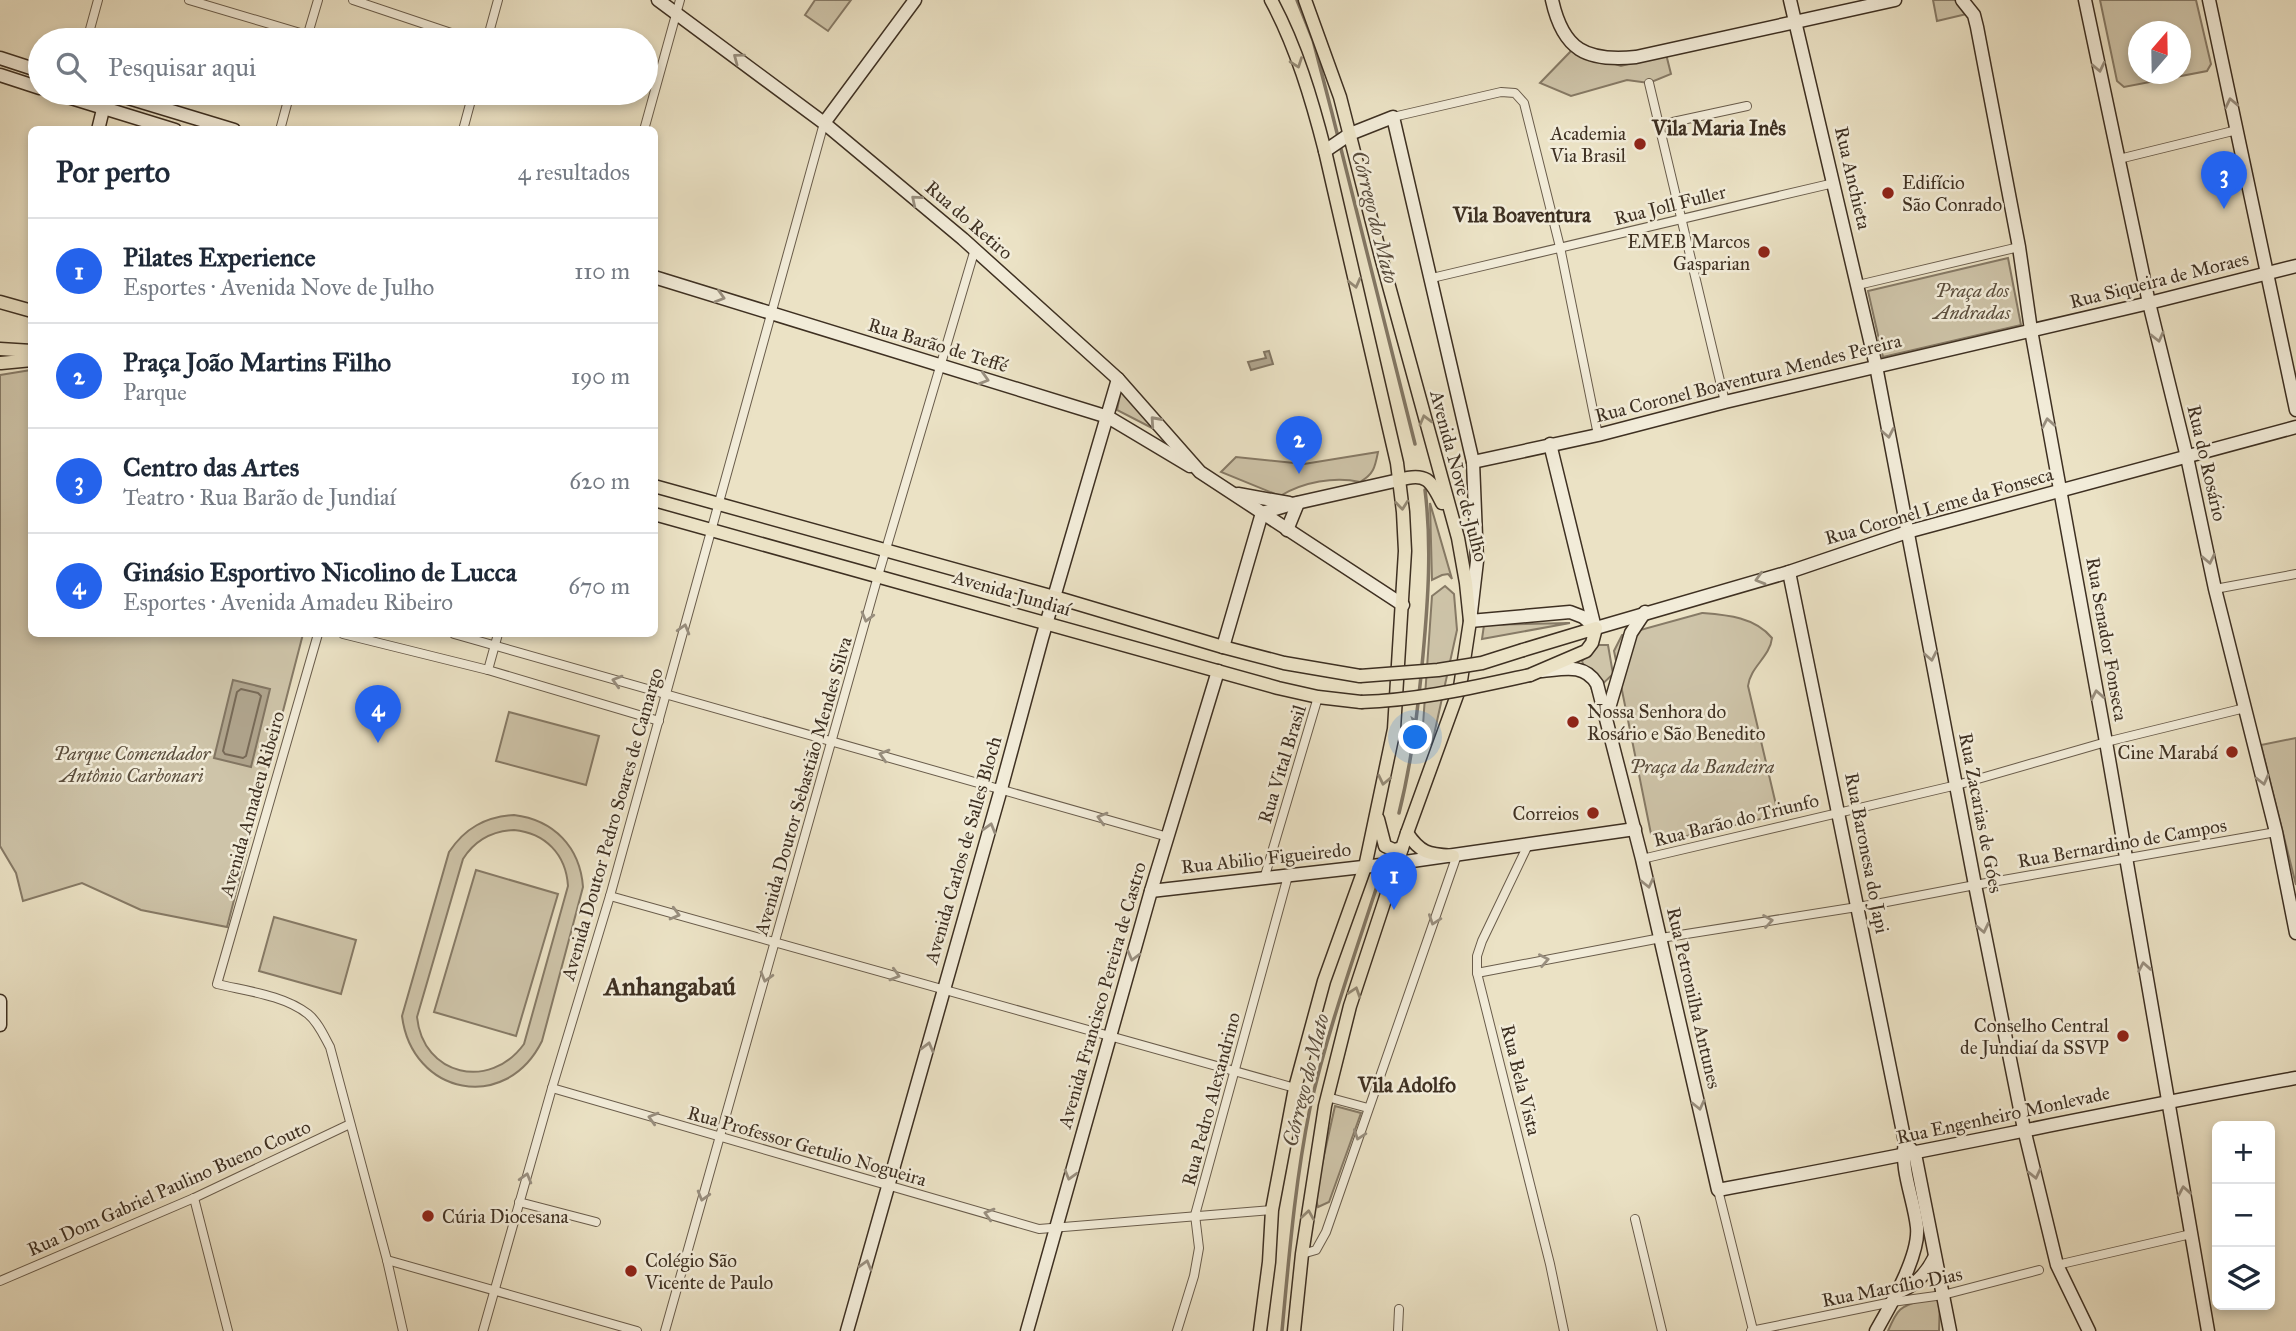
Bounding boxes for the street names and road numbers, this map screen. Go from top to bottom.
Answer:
street label: Rua Anchieta [1830,124,1876,233]
street label: Rua do Retiro [920,176,1018,265]
street label: Rua Joll Fuller [1612,180,1729,231]
street label: Rua Siqueira de Moraes [2067,247,2251,314]
street label: Rua Barão de Teffé [865,313,1011,377]
street label: Rua Coronel Boaventura Mendes Pereira [1592,328,1905,427]
street label: Avenida Nove de Julho [1424,387,1493,565]
street label: Rua do Rosário [2182,403,2232,524]
street label: Rua Coronel Leme da Fonseca [1822,462,2057,550]
street label: Rua Senador Fonseca [2081,555,2133,724]
street label: Avenida Jundiaí [949,565,1074,622]
street label: Avenida Doutor Sebastião Mendes Silva [749,633,857,939]
street label: Avenida Doutor Pedro Soares de Camargo [556,665,669,984]
street label: Rua Vital Brasil [1253,701,1311,826]
street label: Avenida Amadeu Ribeiro [214,708,290,900]
street label: Rua Zacarias de Góes [1954,731,2008,895]
street label: Avenida Carlos de Salles Bloch [919,733,1007,967]
street label: Rua Baronesa do Japi [1839,771,1894,936]
street label: Rua Barão do Triunfo [1651,788,1821,852]
street label: Rua Bernardino de Campos [2016,813,2228,873]
street label: Rua Abilio Figueiredo [1180,838,1353,879]
street label: Avenida Francisco Pereira de Castro [1053,859,1151,1132]
street label: Rua Petronilha Antunes [1662,905,1726,1091]
street label: Rua Pedro Alexandrino [1177,1010,1245,1188]
street label: Rua Bela Vista [1496,1022,1546,1139]
street label: Rua Engenheiro Monlevade [1894,1081,2112,1150]
street label: Rua Professor Getulio Nogueira [685,1101,930,1192]
street label: Rua Dom Gabriel Paulino Bueno Couto [24,1115,314,1261]
street label: Rua Marcílio Dias [1820,1262,1964,1312]

